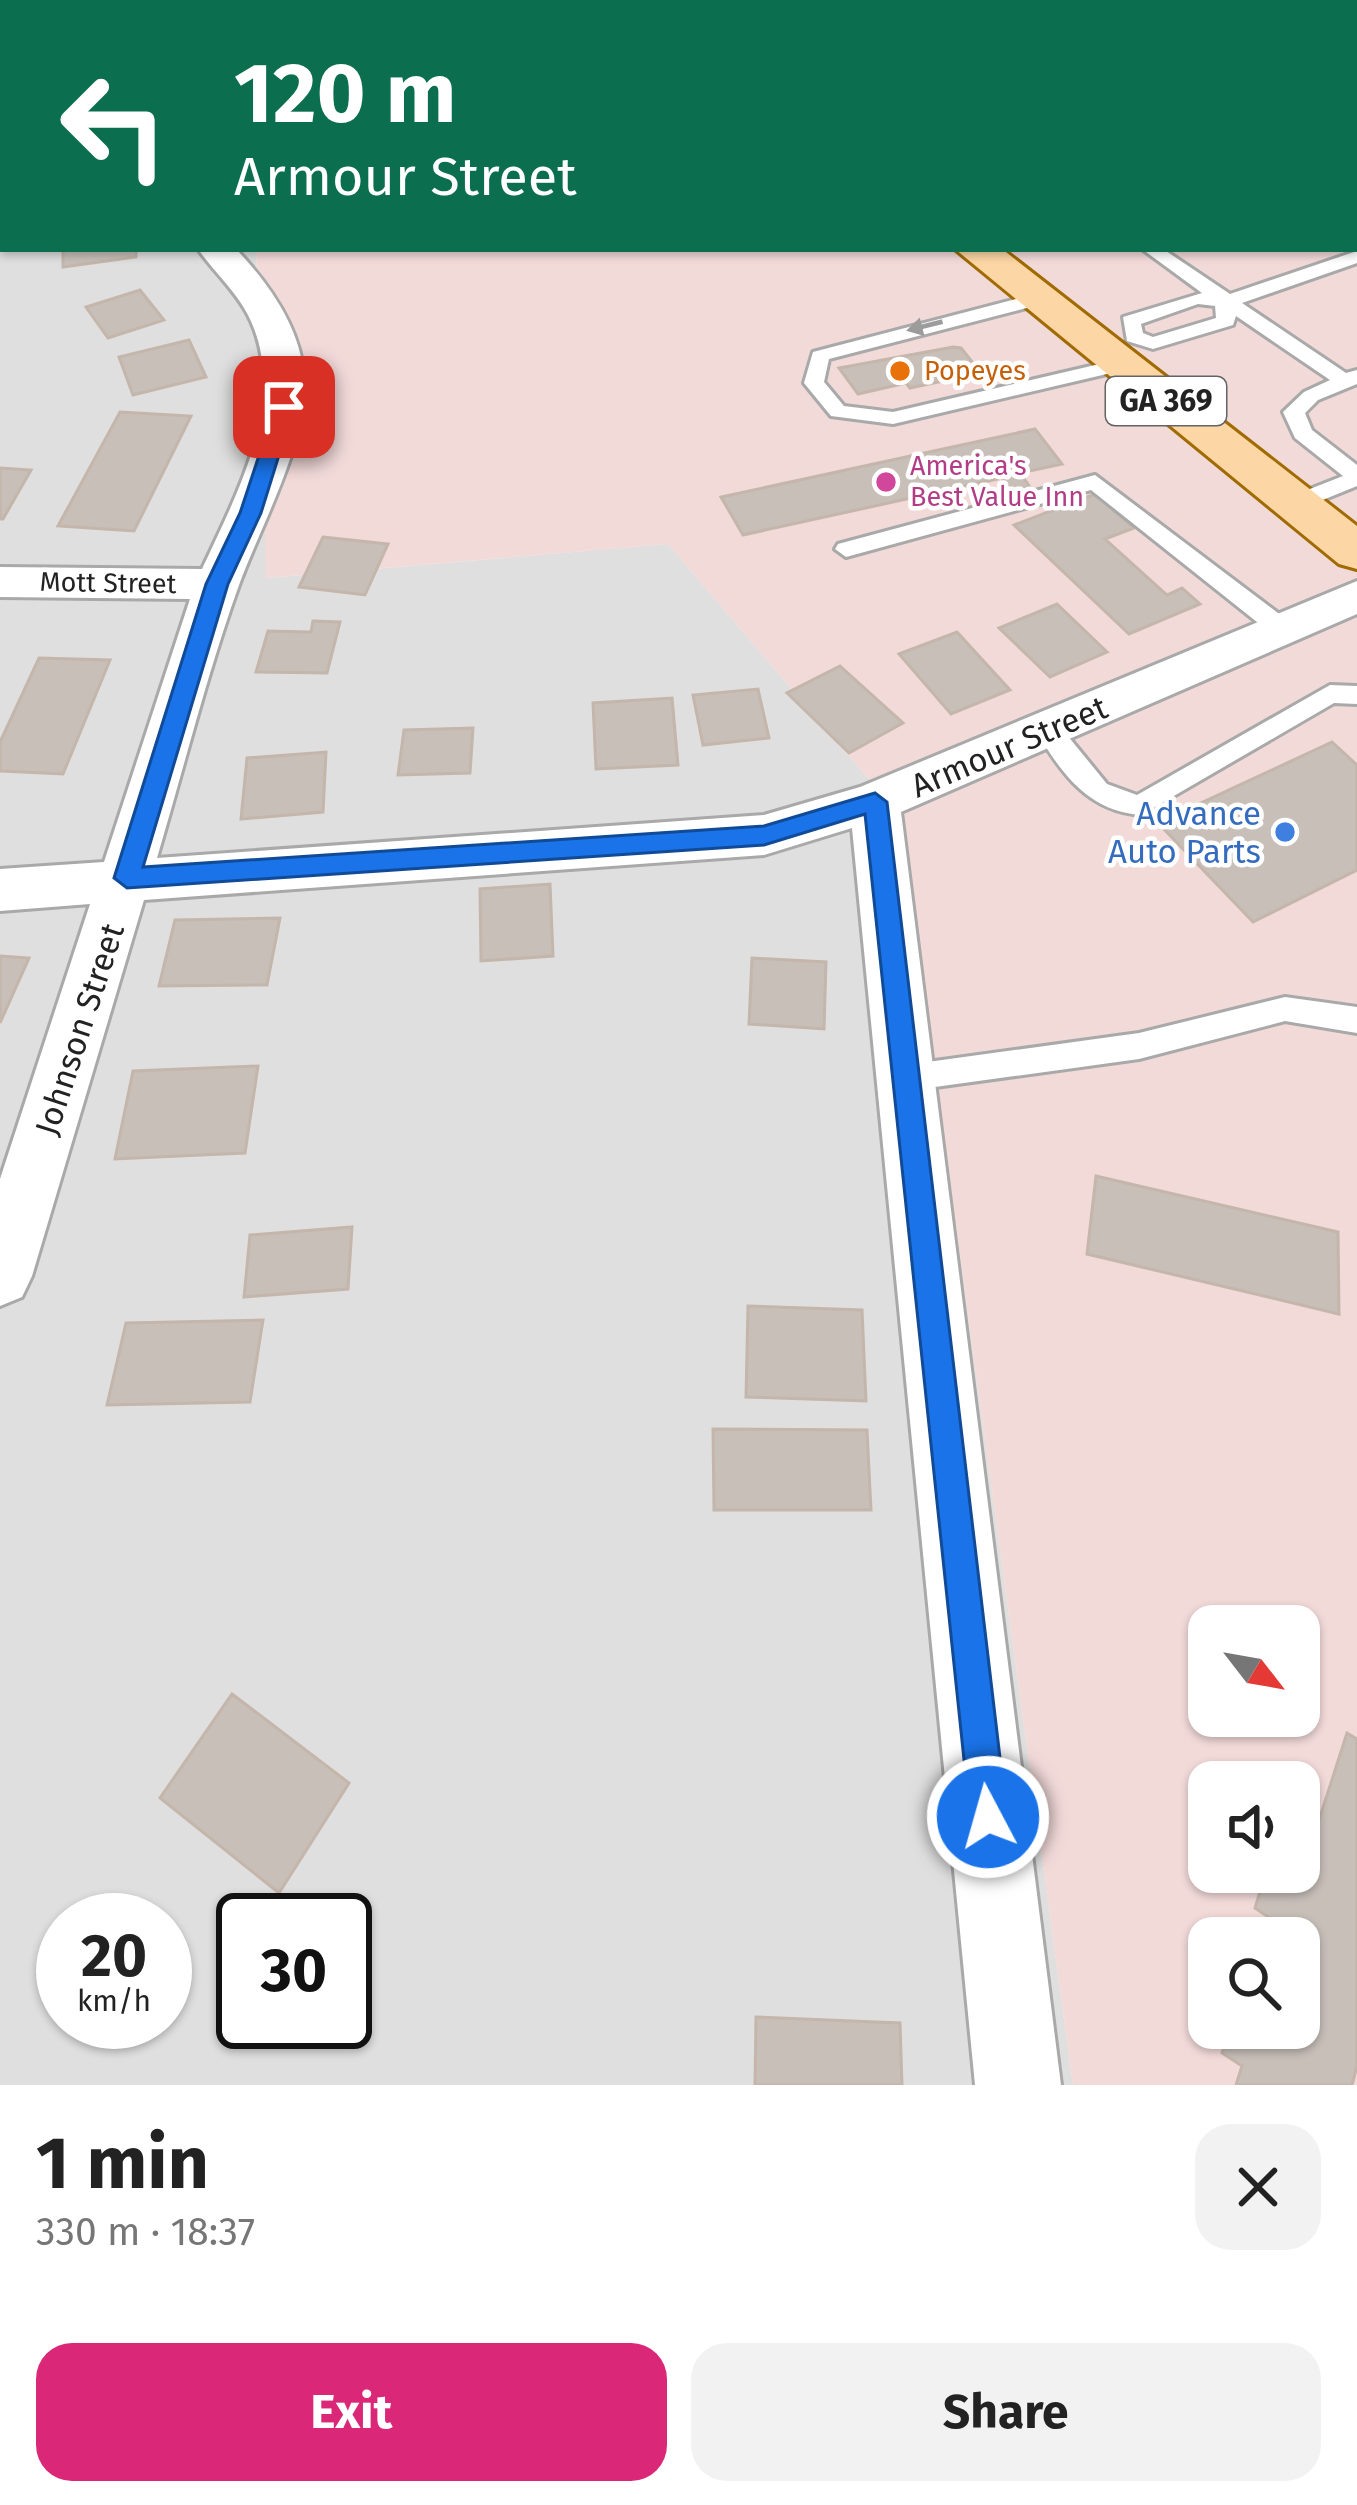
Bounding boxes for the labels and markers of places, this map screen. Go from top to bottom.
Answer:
place label: Popeyes [924,355,1026,387]
pin [233,356,335,458]
marker: Popeyes [887,358,913,384]
place label: America's Best Value Inn [910,450,1084,513]
marker: America's Best Value Inn [873,469,899,495]
place label: Advance Auto Parts [1108,794,1261,872]
marker: Advance Auto Parts [1272,819,1298,845]

